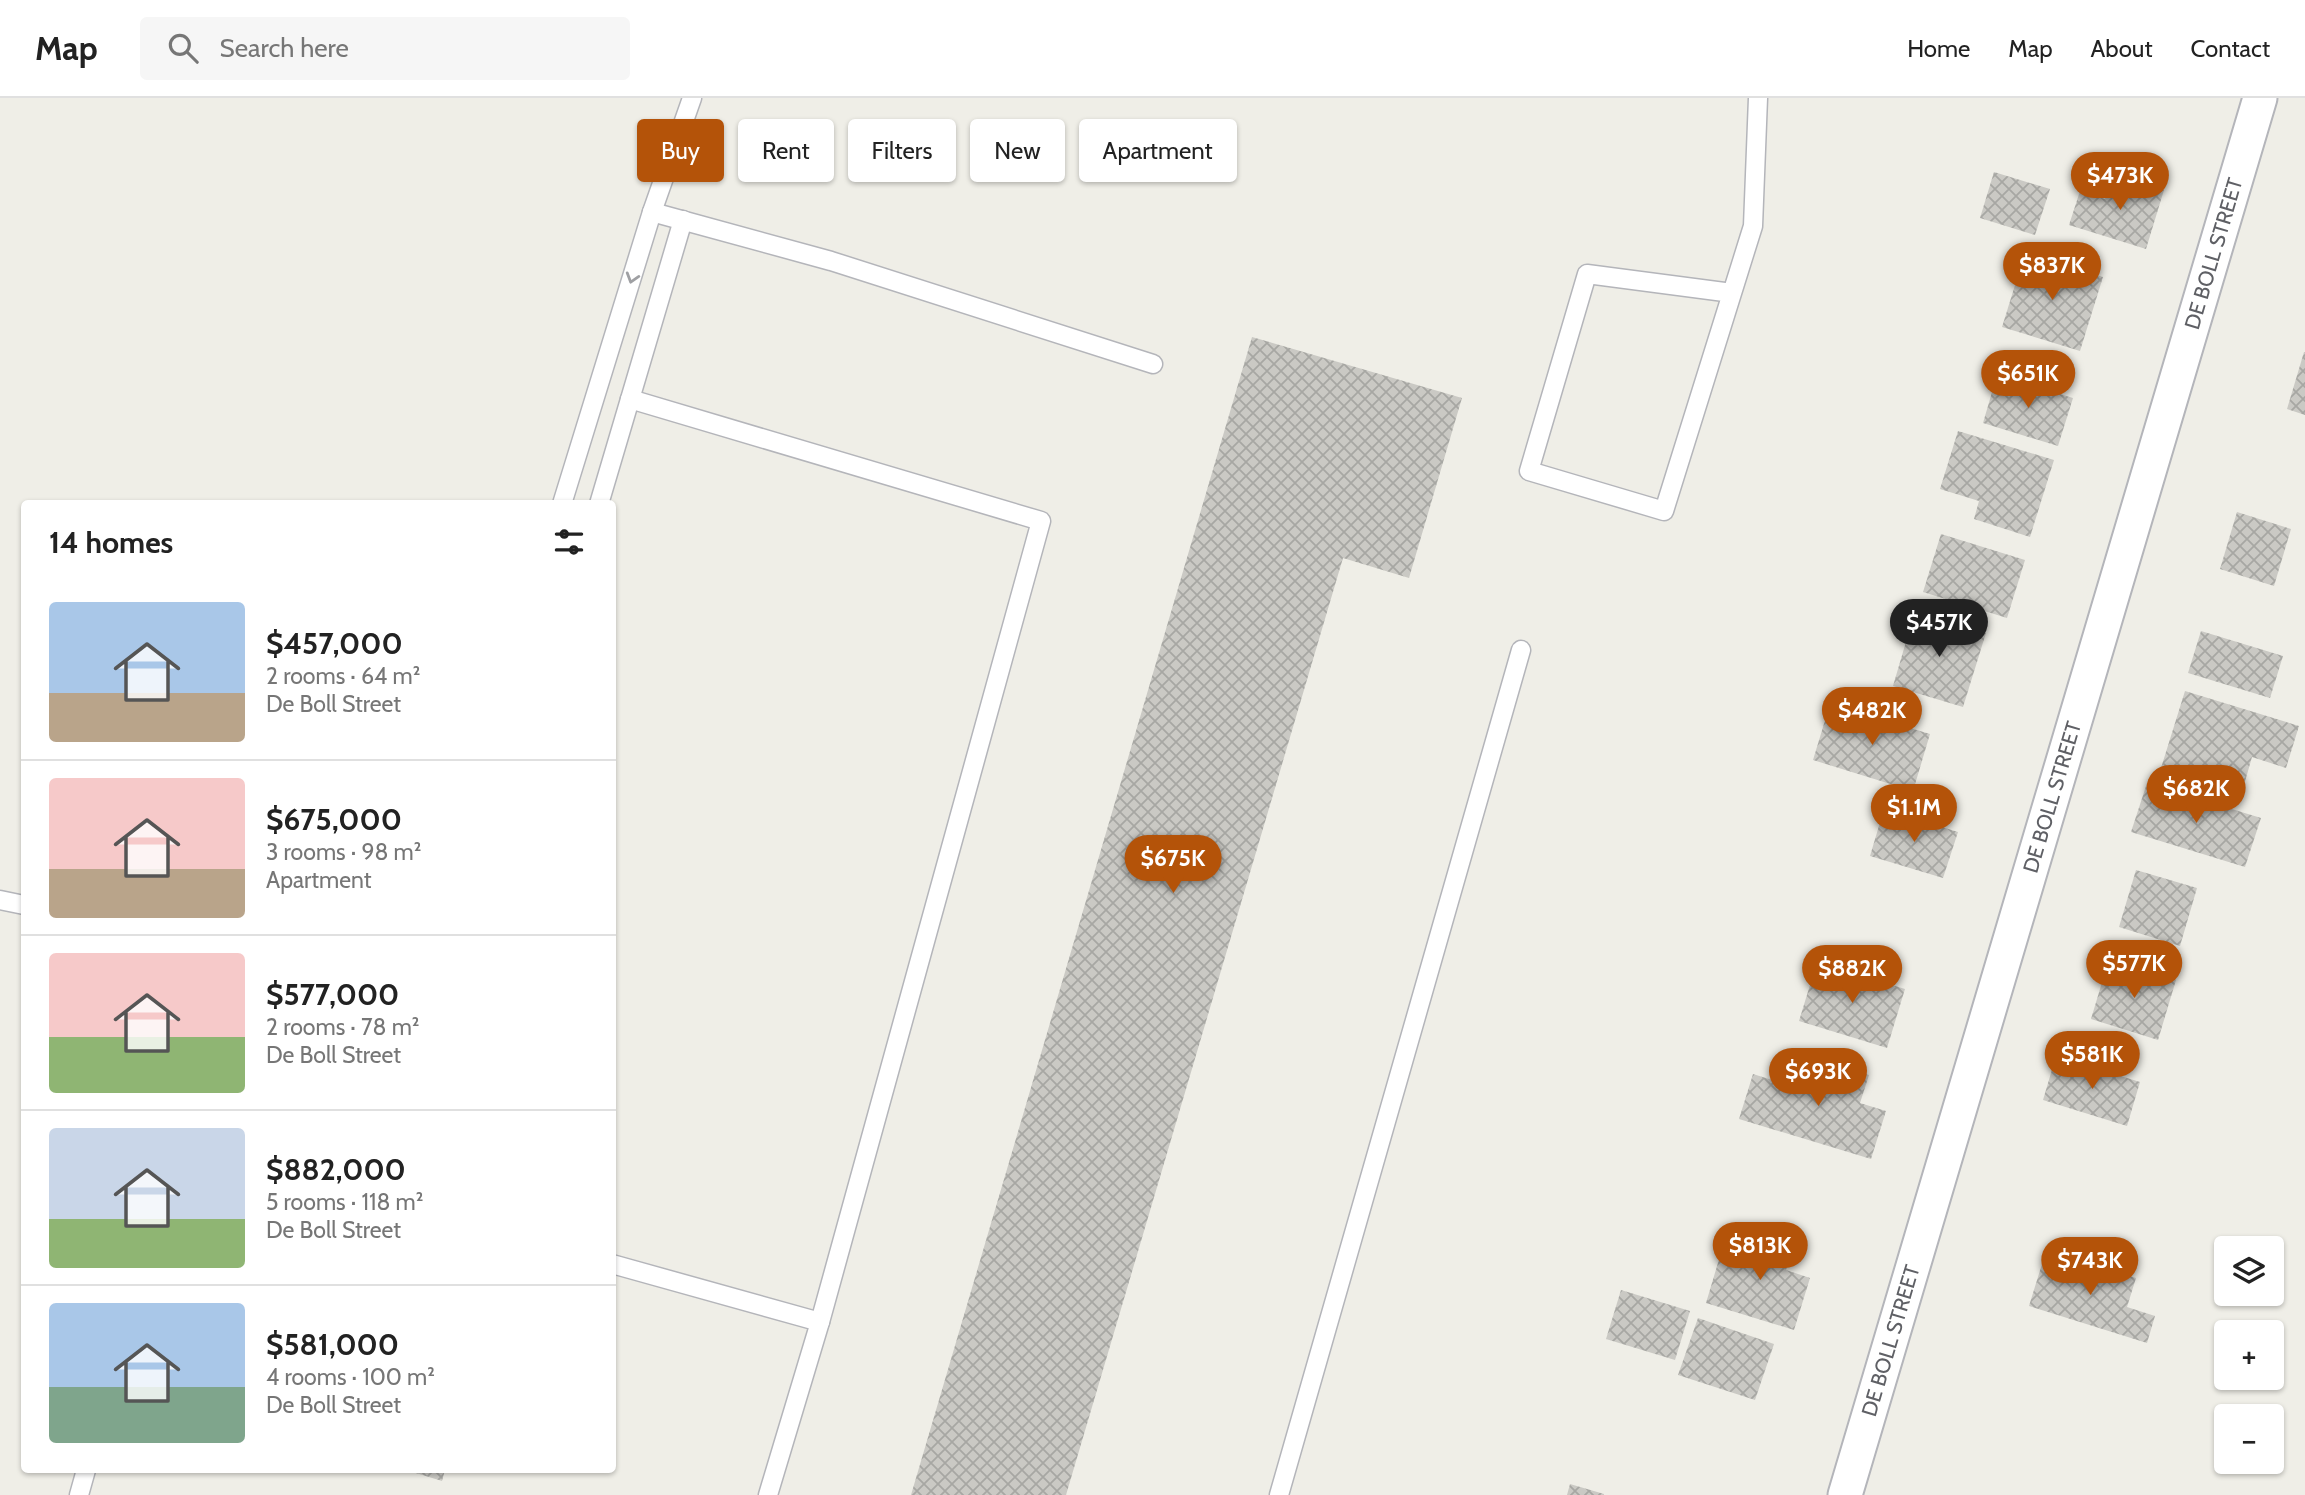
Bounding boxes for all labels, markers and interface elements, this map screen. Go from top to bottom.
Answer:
search box [140,17,630,80]
text: Map [35,28,98,68]
icon: search [164,29,202,67]
text: Search here [220,32,349,64]
text: Home [1907,34,1970,63]
text: Map [2008,34,2053,63]
text: About [2091,34,2153,63]
text: Contact [2191,34,2270,63]
chip: Buy [637,119,724,182]
chip: Rent [738,119,834,182]
chip: Filters [848,119,956,182]
chip: New [970,119,1065,182]
chip: Apartment [1079,119,1237,182]
pin: $473K [2071,152,2169,212]
text: $473K [2087,161,2153,189]
street label: DE BOLL STREET [2179,175,2248,332]
pin: $837K [2003,242,2101,302]
text: $837K [2019,251,2085,279]
one-way arrow [626,271,640,283]
pin: $651K [1979,350,2077,410]
text: $651K [1997,359,2059,387]
icon: filters [550,523,588,561]
text: 14 homes [49,524,173,561]
pin: $457K [1890,600,1988,659]
text: $457K [1906,608,1972,636]
text: $457,000 [266,625,403,662]
icon: home [105,630,189,714]
text: 2 rooms · 64 m² [266,662,420,690]
pin: $482K [1823,688,1921,747]
text: De Boll Street [266,690,401,718]
text: $482K [1838,696,1906,724]
street label: DE BOLL STREET [2018,718,2086,876]
pin: $682K [2147,766,2245,825]
text: $682K [2163,774,2229,802]
pin: $1.1M [1865,784,1963,844]
text: $1.1M [1887,793,1941,821]
text: $675,000 [266,801,402,838]
icon: home [105,806,189,890]
pin: $675K [1124,836,1222,895]
text: 3 rooms · 98 m² [266,838,421,866]
text: $675K [1141,844,1205,872]
text: Apartment [266,866,371,894]
pin: $577K [2085,940,2183,1000]
pin: $882K [1803,946,1901,1005]
text: $577K [2102,949,2166,977]
text: $882K [1818,954,1886,982]
text: $577,000 [266,976,399,1013]
icon: home [105,981,189,1065]
text: 2 rooms · 78 m² [266,1013,420,1041]
pin: $581K [2043,1032,2141,1091]
text: $581K [2061,1040,2123,1068]
text: De Boll Street [266,1041,401,1069]
pin: $693K [1769,1048,1867,1108]
text: $693K [1785,1057,1851,1085]
text: $882,000 [266,1151,406,1188]
icon: home [105,1156,189,1240]
text: 5 rooms · 118 m² [266,1188,423,1216]
text: De Boll Street [266,1216,401,1244]
pin: $813K [1711,1222,1809,1282]
text: $813K [1729,1231,1791,1259]
map controls [2214,1236,2284,1474]
button: layers [2214,1236,2284,1306]
pin: $743K [2041,1238,2139,1297]
text: $743K [2057,1246,2123,1274]
street label: DE BOLL STREET [1856,1262,1925,1419]
button: + [2214,1320,2284,1390]
text: $581,000 [266,1326,399,1363]
icon: home [105,1331,189,1415]
text: 4 rooms · 100 m² [266,1363,435,1391]
text: De Boll Street [266,1391,401,1419]
button: − [2214,1404,2284,1474]

